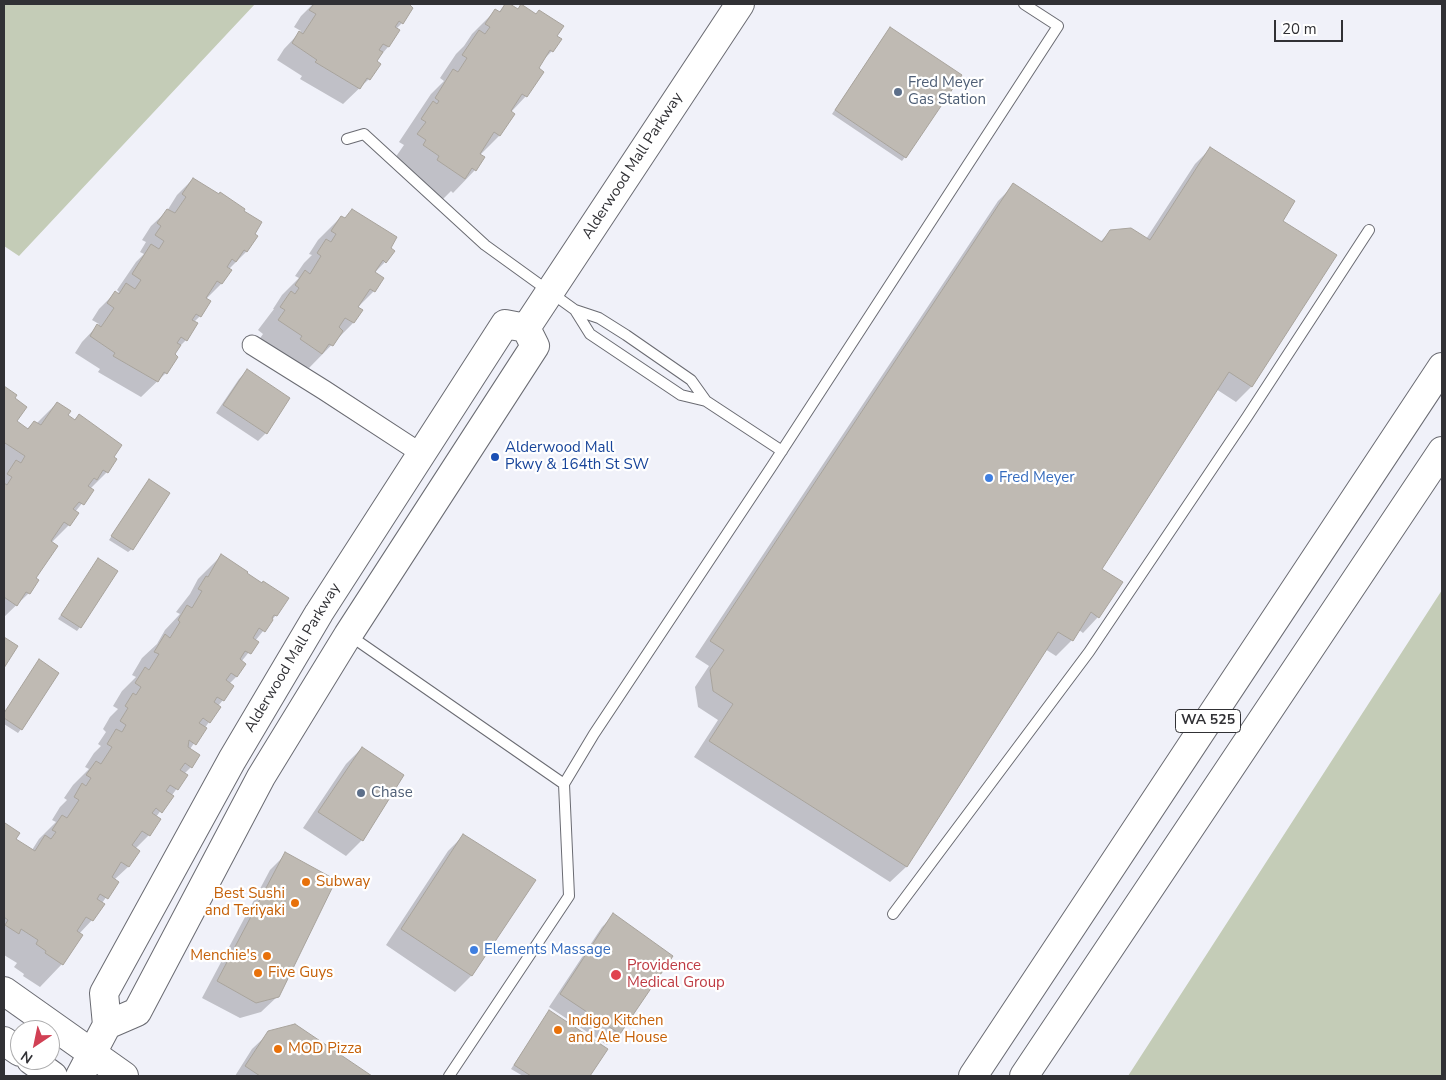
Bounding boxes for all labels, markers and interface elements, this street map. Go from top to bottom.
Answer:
scale bar [1276,10,1345,42]
text: 20 m [1282,19,1317,39]
place label: Fred Meyer Gas Station [908,74,986,109]
marker: Fred Meyer Gas Station [892,86,904,98]
street label: Alderwood Mall Parkway [579,89,687,243]
place label: Alderwood Mall Pkwy & 164th St SW [505,439,649,474]
marker: Alderwood Mall Pkwy & 164th St SW [489,451,501,463]
place label: Fred Meyer [999,469,1075,487]
marker: Fred Meyer [983,472,995,484]
street label: Alderwood Mall Parkway [241,580,345,736]
road number: WA 525 [1176,709,1240,732]
place label: Chase [371,784,413,802]
marker: Chase [355,787,367,799]
place label: Subway [316,873,370,891]
marker: Subway [300,876,312,888]
place label: Best Sushi and Teriyaki [205,885,285,920]
marker: Best Sushi and Teriyaki [289,897,301,909]
place label: Elements Massage [484,941,611,959]
marker: Elements Massage [468,944,480,956]
place label: Menchie's [190,947,257,965]
marker: Menchie's [261,950,273,962]
place label: Providence Medical Group [627,957,725,992]
place label: Five Guys [268,964,333,982]
marker: Five Guys [252,967,264,979]
marker: Providence Medical Group [609,968,623,982]
place label: Indigo Kitchen and Ale House [568,1012,668,1047]
north arrow [10,1020,60,1070]
marker: Indigo Kitchen and Ale House [552,1024,564,1036]
place label: MOD Pizza [288,1040,362,1058]
marker: MOD Pizza [272,1043,284,1055]
text: N [17,1046,37,1068]

